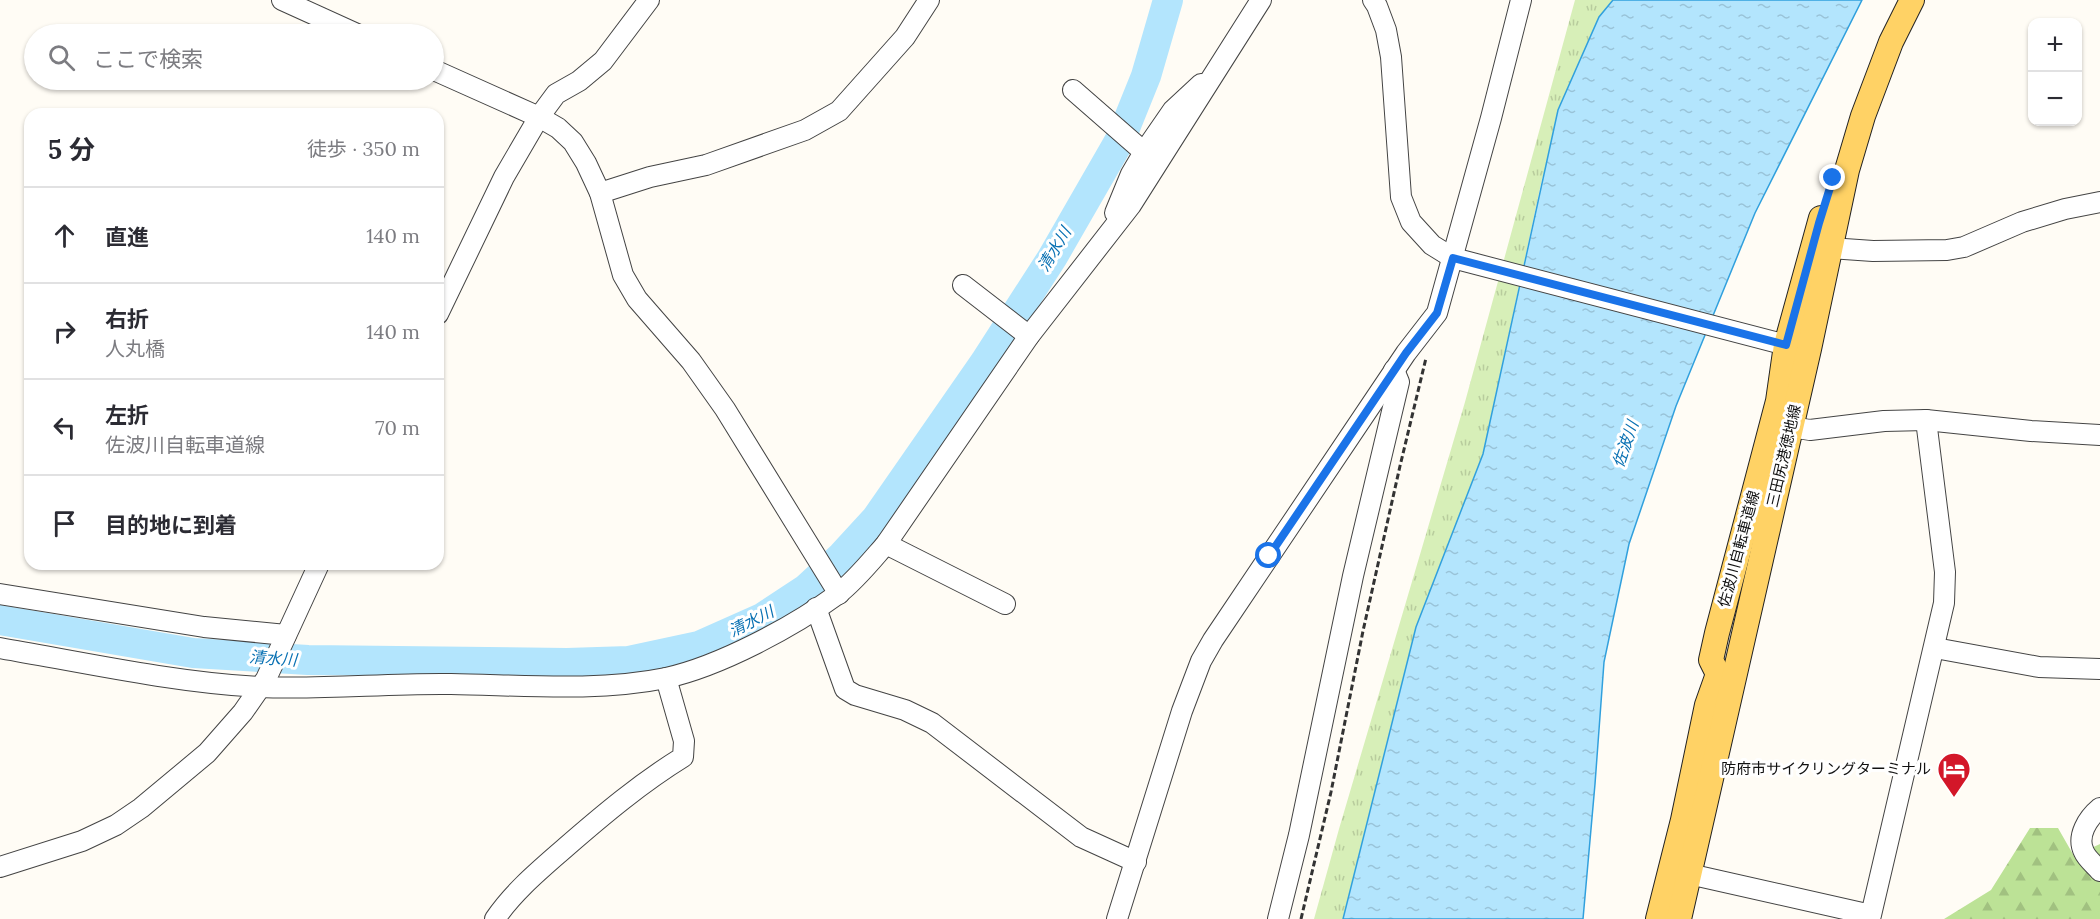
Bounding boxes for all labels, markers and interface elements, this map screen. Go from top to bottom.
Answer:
map controls [2028,18,2082,126]
button: + [2028,18,2082,72]
search box [24,24,444,90]
icon: search [45,41,78,74]
text: ここで検索 [93,45,203,73]
button: − [2028,72,2082,126]
text: 5 分 [48,133,95,166]
text: 徒歩 · 350 m [307,136,420,161]
route end [1819,164,1845,190]
icon: ahead [48,219,81,252]
water label: 清水川 [1033,222,1076,275]
text: 直進 [105,223,149,251]
text: 140 m [366,223,420,248]
text: 右折 [105,305,149,333]
icon: right [48,315,81,348]
text: 140 m [366,319,420,344]
text: 人丸橋 [105,336,165,361]
text: 左折 [105,401,149,429]
street label: 三田尻港徳地線 [1762,403,1805,509]
icon: left [48,411,81,444]
text: 70 m [375,415,420,440]
water label: 佐波川 [1608,416,1643,470]
text: 佐波川自転車道線 [105,432,265,457]
street label: 佐波川自転車道線 [1714,488,1763,609]
icon: arrive [48,507,81,540]
text: 目的地に到着 [105,511,237,539]
route start [1255,542,1281,568]
water label: 清水川 [725,600,779,641]
water label: 清水川 [248,646,300,670]
hotel icon: 防府市サイクリングターミナル [1936,751,1972,798]
place label: 防府市サイクリングターミナル [1721,759,1931,778]

